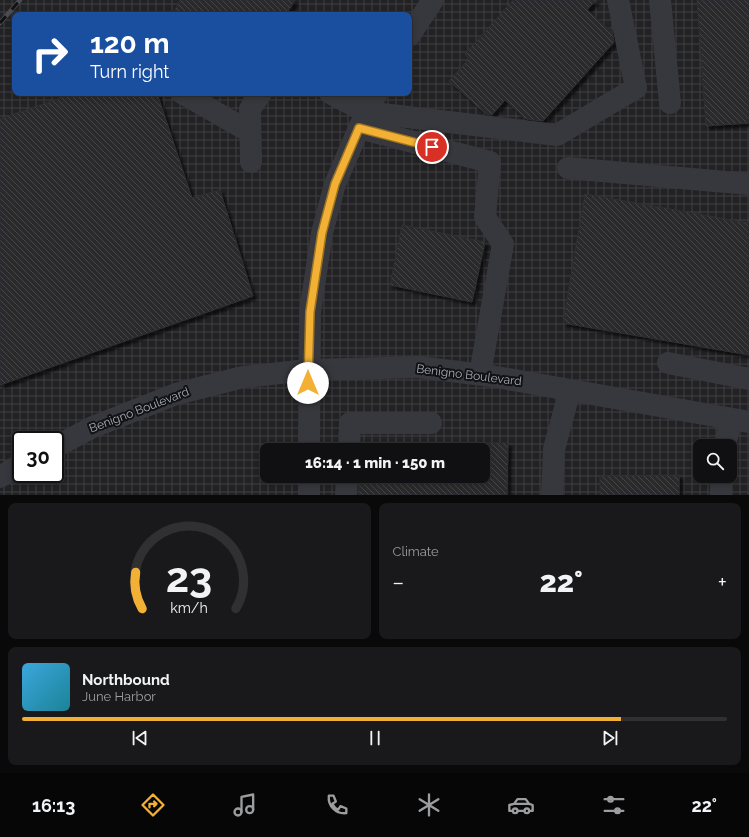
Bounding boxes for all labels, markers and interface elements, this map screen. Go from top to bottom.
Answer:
text: 120 m [90,27,170,60]
icon: right [24,28,76,80]
text: Turn right [90,61,169,82]
pin [415,130,449,164]
icon: arrive [421,136,443,158]
position arrow [287,362,329,404]
street label: Benigno Boulevard [416,362,522,388]
street label: Benigno Boulevard [87,384,191,436]
speed limit sign: 30 [12,431,64,483]
map controls [693,439,737,483]
button: search [693,439,737,483]
text: 16:14 · 1 min · 150 m [305,454,445,472]
text: Climate [393,544,439,559]
text: 23 [166,553,213,602]
text: 22° [539,564,583,599]
text: − [393,569,404,595]
text: + [718,569,727,595]
text: km/h [170,600,208,616]
text: Northbound [82,671,170,689]
text: June Harbor [82,689,156,704]
icon: previous [129,727,151,749]
icon: pause [364,727,386,749]
icon: next [599,727,621,749]
icon: directions [139,791,167,819]
icon: music [231,791,259,819]
icon: phone [323,791,351,819]
icon: climate [415,791,443,819]
icon: car [507,791,535,819]
icon: filters [600,791,628,819]
text: 16:13 [32,795,75,816]
text: 22° [692,795,717,816]

